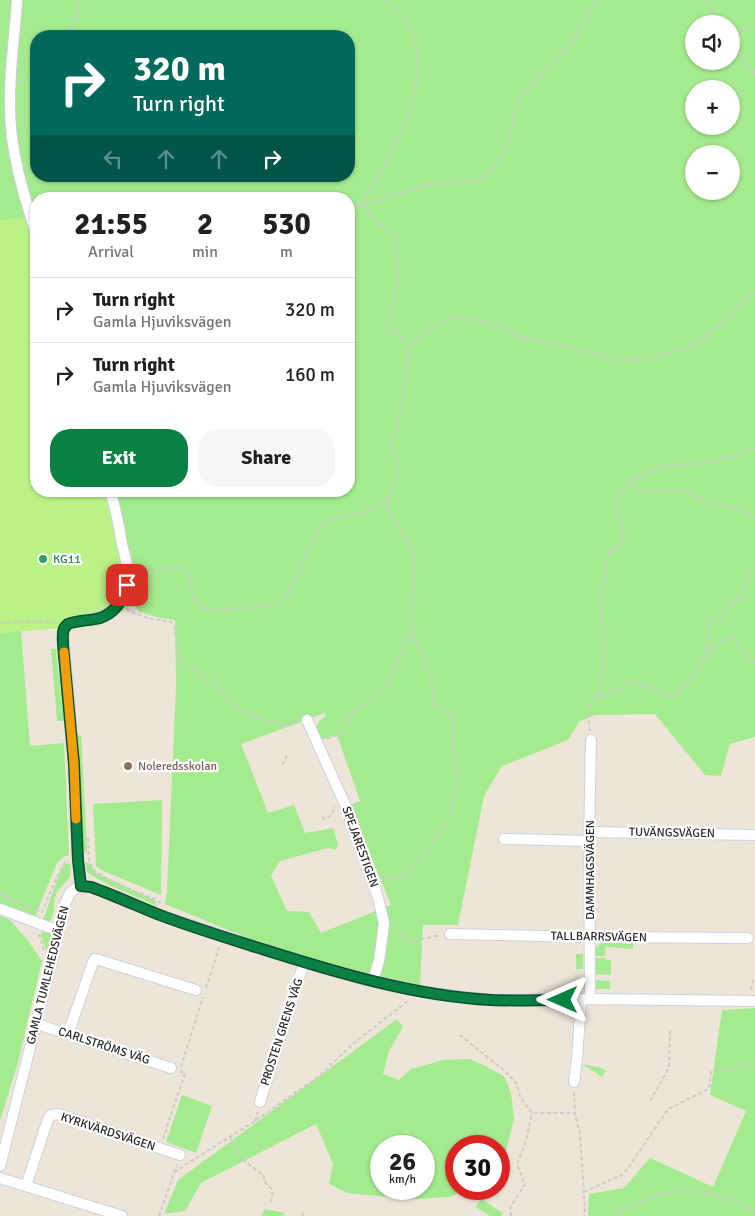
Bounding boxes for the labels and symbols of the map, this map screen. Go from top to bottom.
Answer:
place label: KG11 [53,552,81,567]
marker: KG11 [37,553,49,565]
pin [106,564,148,606]
place label: Noleredsskolan [138,759,217,774]
marker: Noleredsskolan [122,760,134,772]
street label: SPEJARESTIGEN [338,804,382,890]
street label: DAMMHAGSVÄGEN [583,820,598,920]
street label: TUVÄNGSVÄGEN [629,825,715,841]
street label: GAMLA TUMLEHEDSVÄGEN [23,904,73,1046]
street label: TALLBARRSVÄGEN [551,929,647,945]
position arrow [536,973,588,1025]
street label: PROSTEN GRENS VÄG [258,976,306,1088]
street label: CARLSTRÖMS VÄG [56,1024,152,1068]
street label: KYRKVÄRDSVÄGEN [59,1110,157,1154]
speed limit sign: 30 [445,1135,510,1200]

